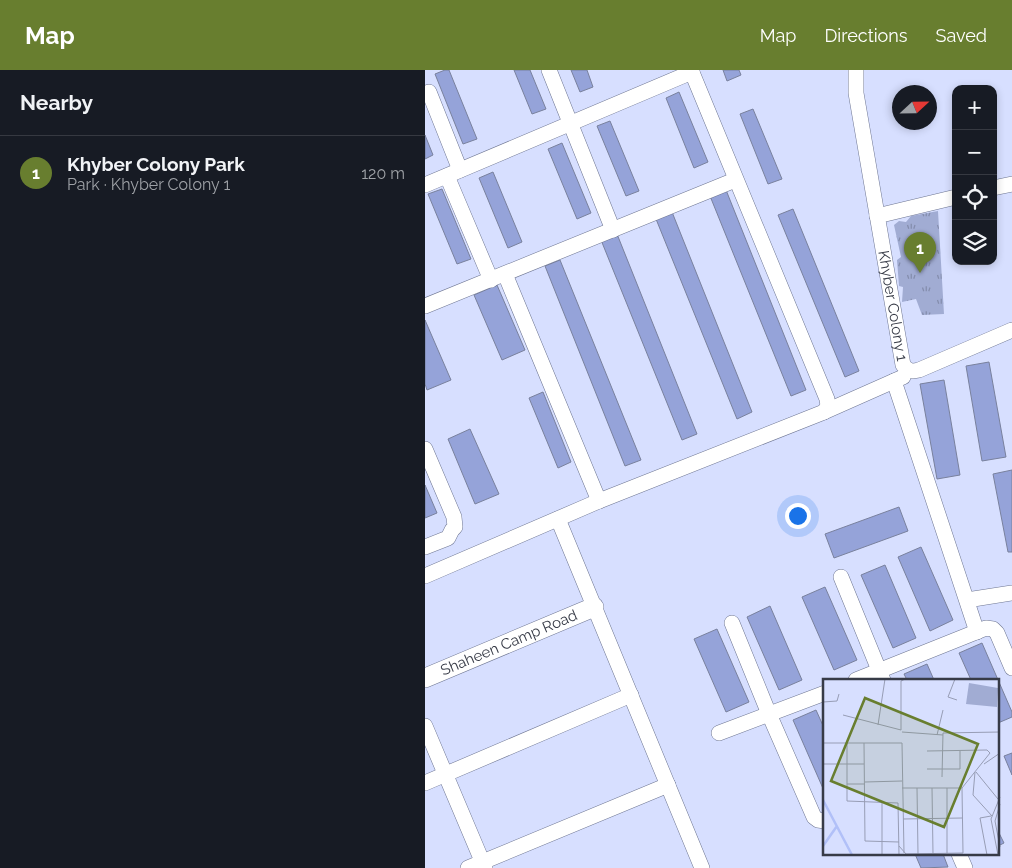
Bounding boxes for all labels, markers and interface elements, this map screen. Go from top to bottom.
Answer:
text: Map [25,21,75,50]
text: Map [760,25,796,46]
text: Directions [824,25,908,46]
text: Saved [936,25,987,46]
north arrow [892,85,937,130]
map controls [952,85,997,265]
button: + [952,85,997,130]
text: Nearby [20,90,93,115]
button: − [952,130,997,175]
text: Khyber Colony Park [67,153,245,175]
text: 1 [32,164,40,183]
text: 120 m [361,164,405,183]
text: Park · Khyber Colony 1 [67,175,230,194]
button: locate [952,175,997,220]
button: layers [952,220,997,265]
pin: 1 [904,232,936,273]
street label: Khyber Colony 1 [874,249,911,363]
your location [785,503,811,529]
street label: Shaheen Camp Road [438,606,580,679]
inset map [823,679,999,856]

